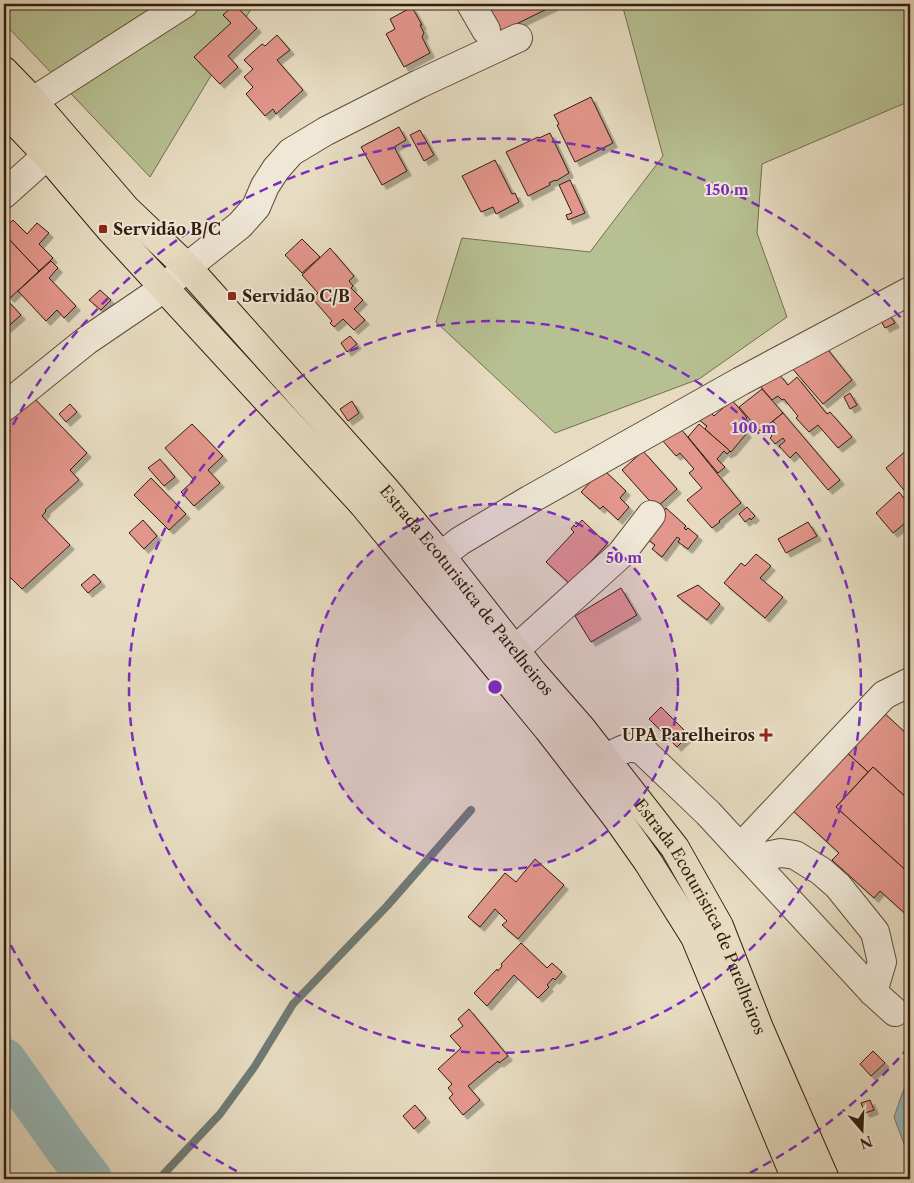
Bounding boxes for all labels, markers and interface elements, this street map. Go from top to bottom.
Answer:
text: 150 m [705,180,749,199]
place label: Servidão B/C [113,219,221,239]
marker: Servidão B/C [97,223,109,235]
place label: Servidão C/B [242,286,350,306]
marker: Servidão C/B [226,290,238,302]
text: 100 m [732,418,776,437]
street label: Estrada Ecoturistica de Parelheiros [376,481,558,699]
text: 50 m [606,548,642,567]
centre of rings [486,678,504,696]
place label: UPA Parelheiros [622,725,755,745]
marker: UPA Parelheiros [759,728,773,742]
street label: Estrada Ecoturistica de Parelheiros [630,795,771,1037]
north arrow [836,1106,886,1156]
text: N [858,1132,875,1153]

